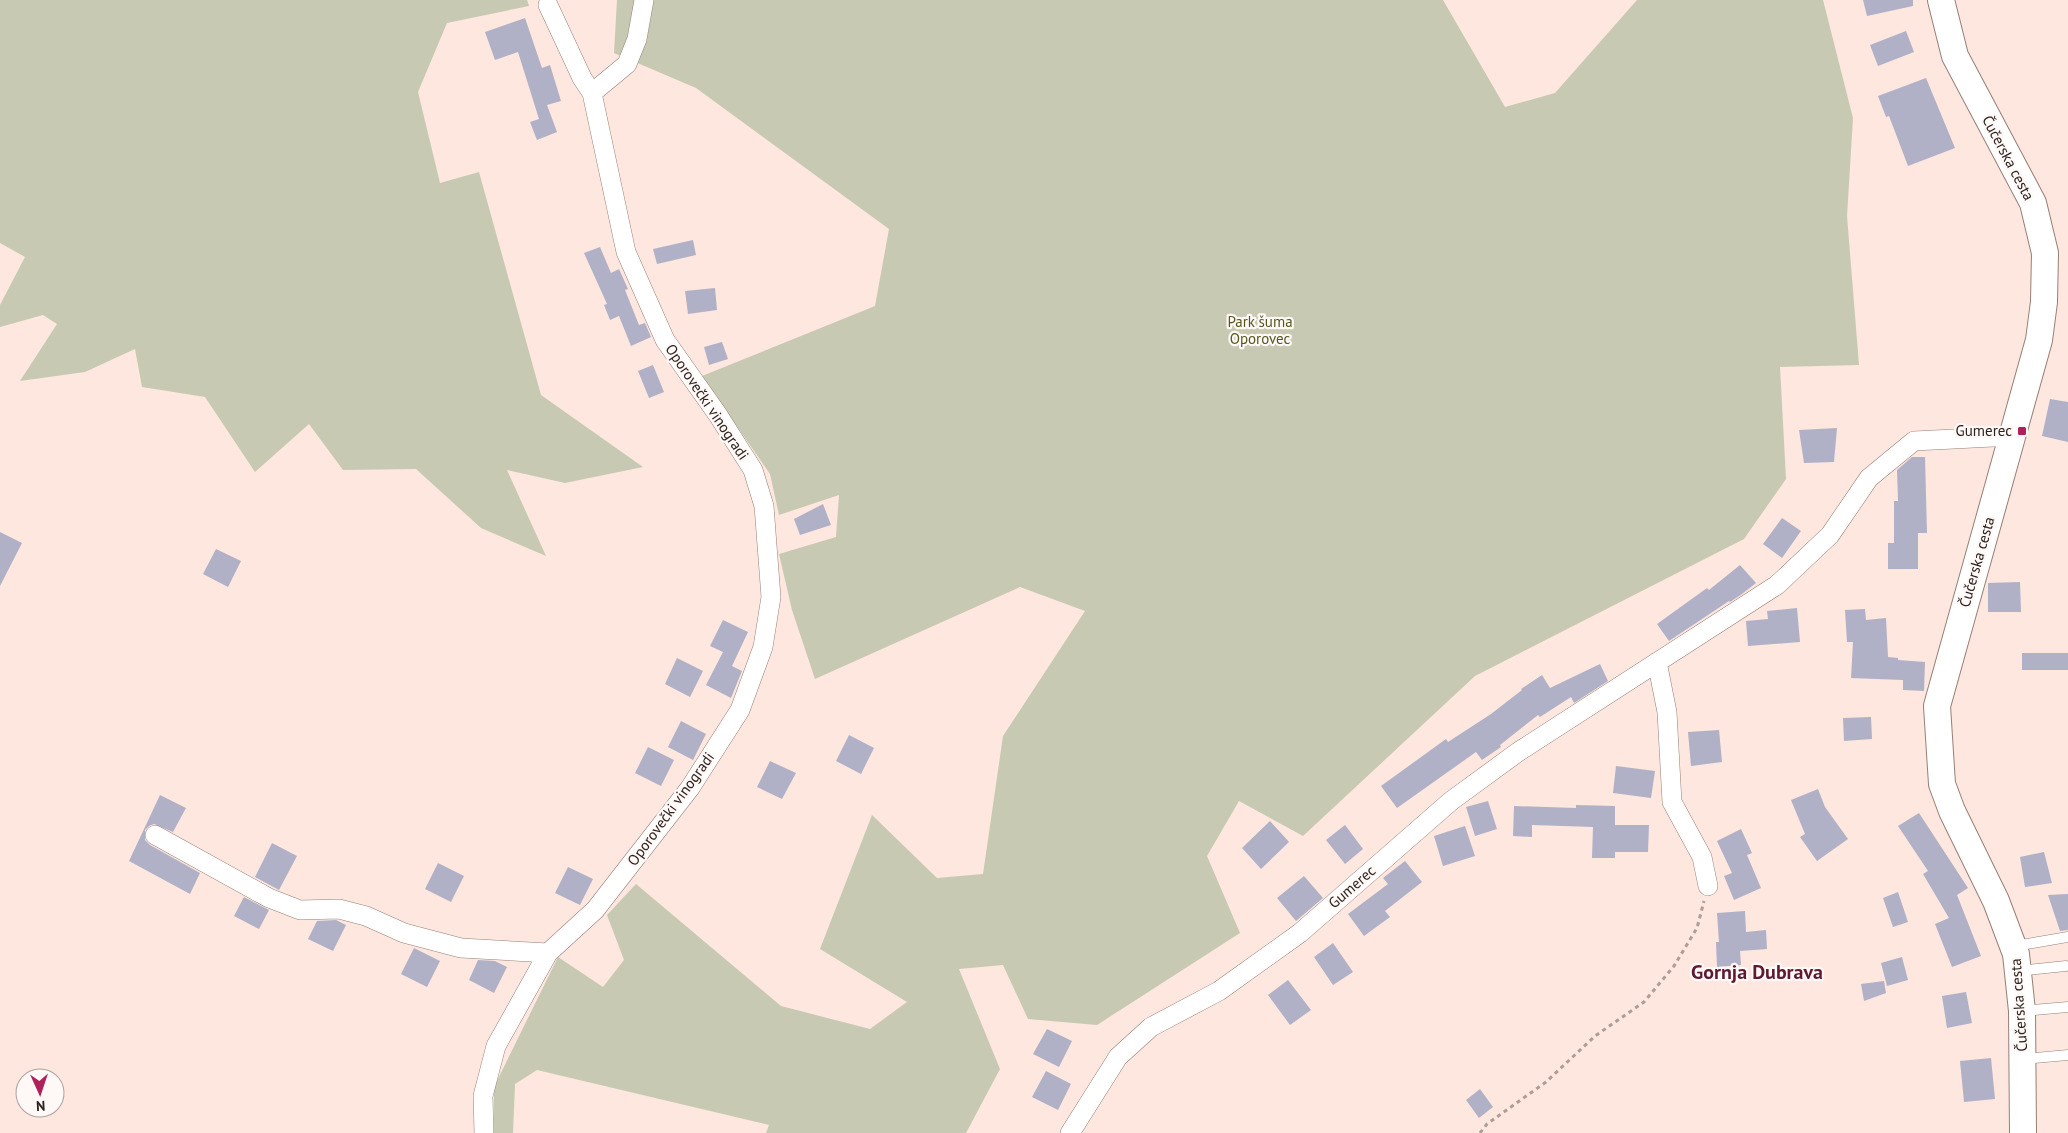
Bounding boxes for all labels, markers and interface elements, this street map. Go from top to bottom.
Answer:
street label: Čučerska cesta [1978,112,2039,203]
park label: Park šuma Oporovec [1227,312,1293,348]
street label: Oporovečki vinogradi [662,340,753,463]
place label: Gumerec [1956,421,2012,440]
marker: Gumerec [2016,425,2028,437]
street label: Čučerska cesta [1955,514,1999,609]
street label: Oporovečki vinogradi [623,748,718,869]
street label: Gumerec [1324,861,1379,912]
street label: Čučerska cesta [2006,958,2031,1052]
district label: Gornja Dubrava [1691,959,1823,985]
north arrow [15,1068,65,1118]
text: N [36,1097,46,1115]

